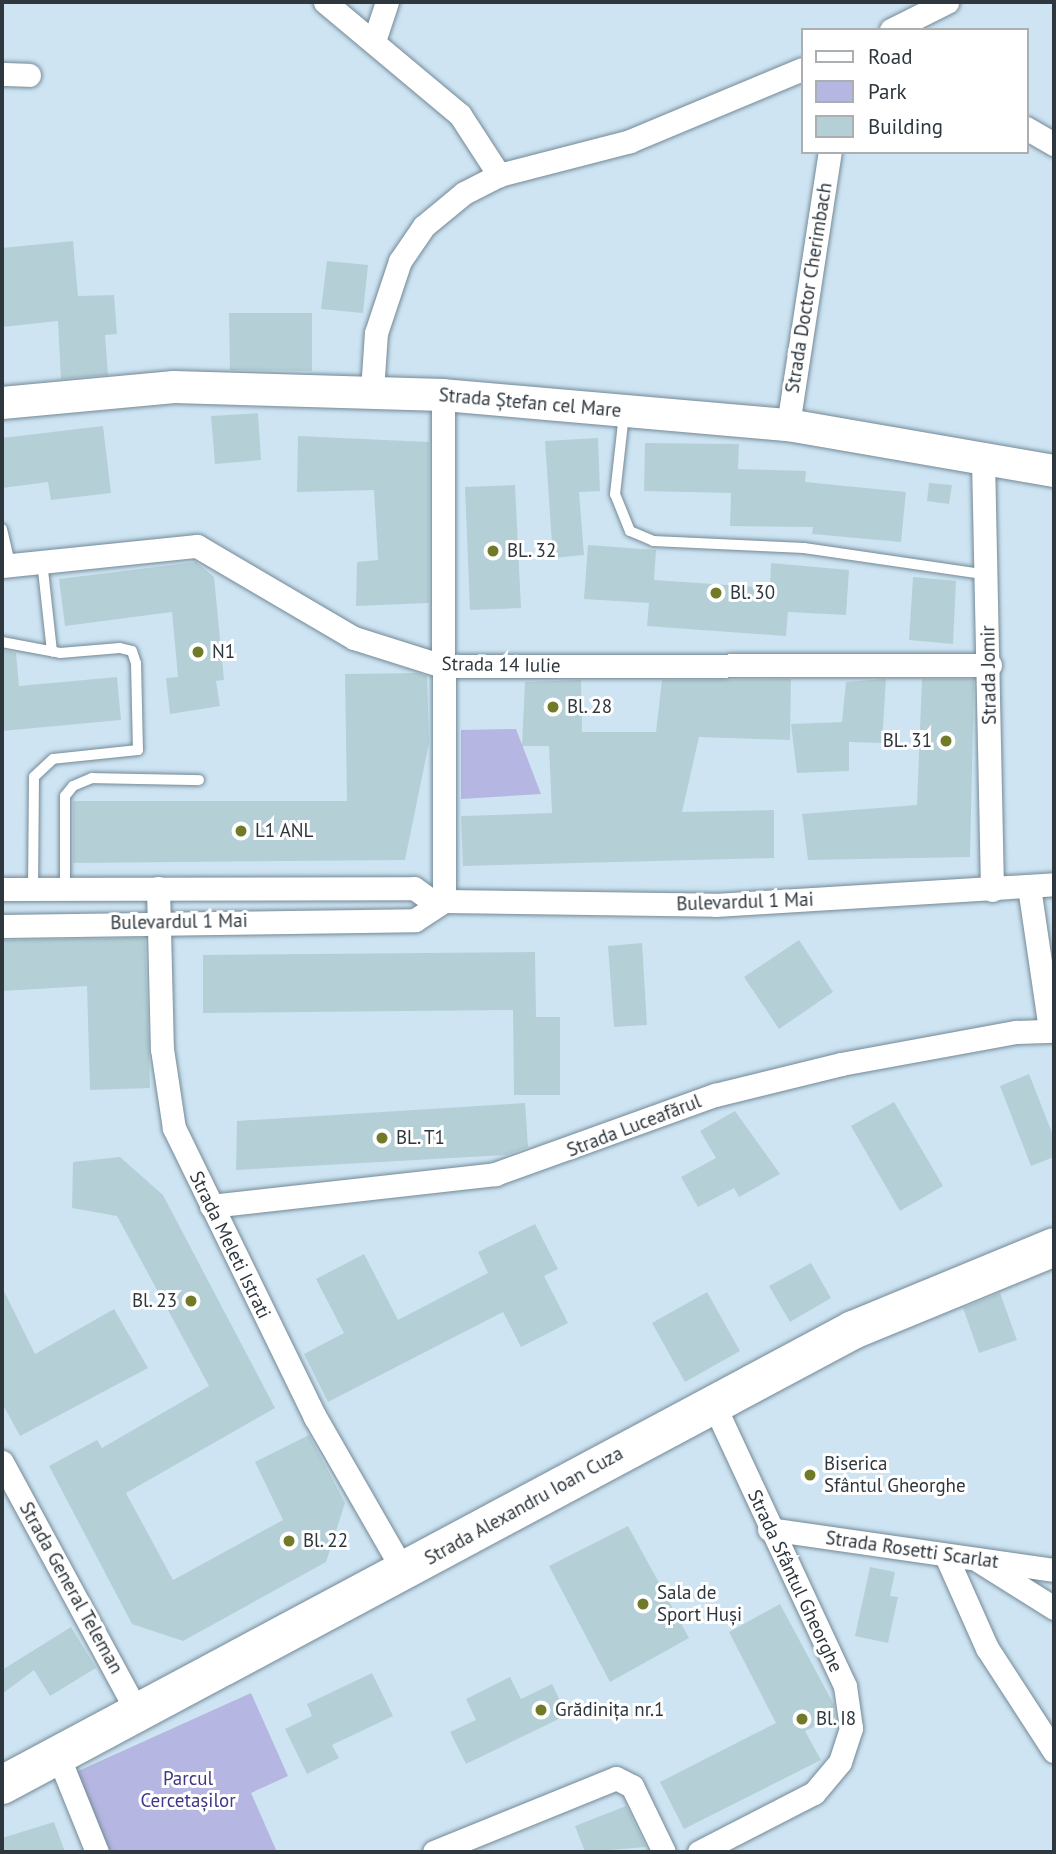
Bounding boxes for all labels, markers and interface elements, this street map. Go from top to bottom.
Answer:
legend [800,28,1028,154]
text: Road [868,43,912,70]
text: Park [868,78,907,105]
text: Building [868,113,943,140]
street label: Strada Doctor Cherimbach [781,181,837,395]
street label: Strada Ștefan cel Mare [438,384,622,422]
place label: BL. 32 [507,540,558,562]
marker: BL. 32 [485,543,501,559]
place label: Bl. 30 [730,582,776,604]
marker: Bl. 30 [708,585,724,601]
street label: Strada Jomir [977,625,1001,725]
place label: N1 [212,641,235,663]
marker: N1 [190,644,206,660]
street label: Strada 14 Iulie [441,653,561,677]
place label: Bl. 28 [567,696,613,718]
marker: Bl. 28 [545,699,561,715]
place label: BL. 31 [881,730,932,752]
marker: BL. 31 [938,733,954,749]
place label: L1 ANL [255,820,314,842]
marker: L1 ANL [233,823,249,839]
street label: Bulevardul 1 Mai [676,888,814,916]
street label: Bulevardul 1 Mai [110,909,248,935]
street label: Strada Luceafărul [564,1090,704,1162]
place label: BL. T1 [396,1127,447,1149]
marker: BL. T1 [374,1130,390,1146]
street label: Strada Meleti Istrati [184,1168,276,1322]
place label: Bl. 23 [131,1290,177,1312]
marker: Bl. 23 [183,1293,199,1309]
street label: Strada Alexandru Ioan Cuza [421,1442,627,1570]
place label: Biserica Sfântul Gheorghe [824,1453,966,1497]
marker: Biserica Sfântul Gheorghe [802,1467,818,1483]
street label: Strada Sfântul Gheorghe [743,1486,847,1676]
street label: Strada General Teleman [14,1498,128,1678]
street label: Strada Rosetti Scarlat [824,1527,1000,1573]
place label: Bl. 22 [303,1530,349,1552]
marker: Bl. 22 [281,1533,297,1549]
place label: Sala de Sport Huși [657,1582,742,1626]
marker: Sala de Sport Huși [635,1596,651,1612]
place label: Grădinița nr.1 [555,1699,664,1721]
marker: Grădinița nr.1 [533,1702,549,1718]
place label: Bl. I8 [816,1708,858,1730]
marker: Bl. I8 [794,1711,810,1727]
park label: Parcul Cercetașilor [140,1768,236,1812]

